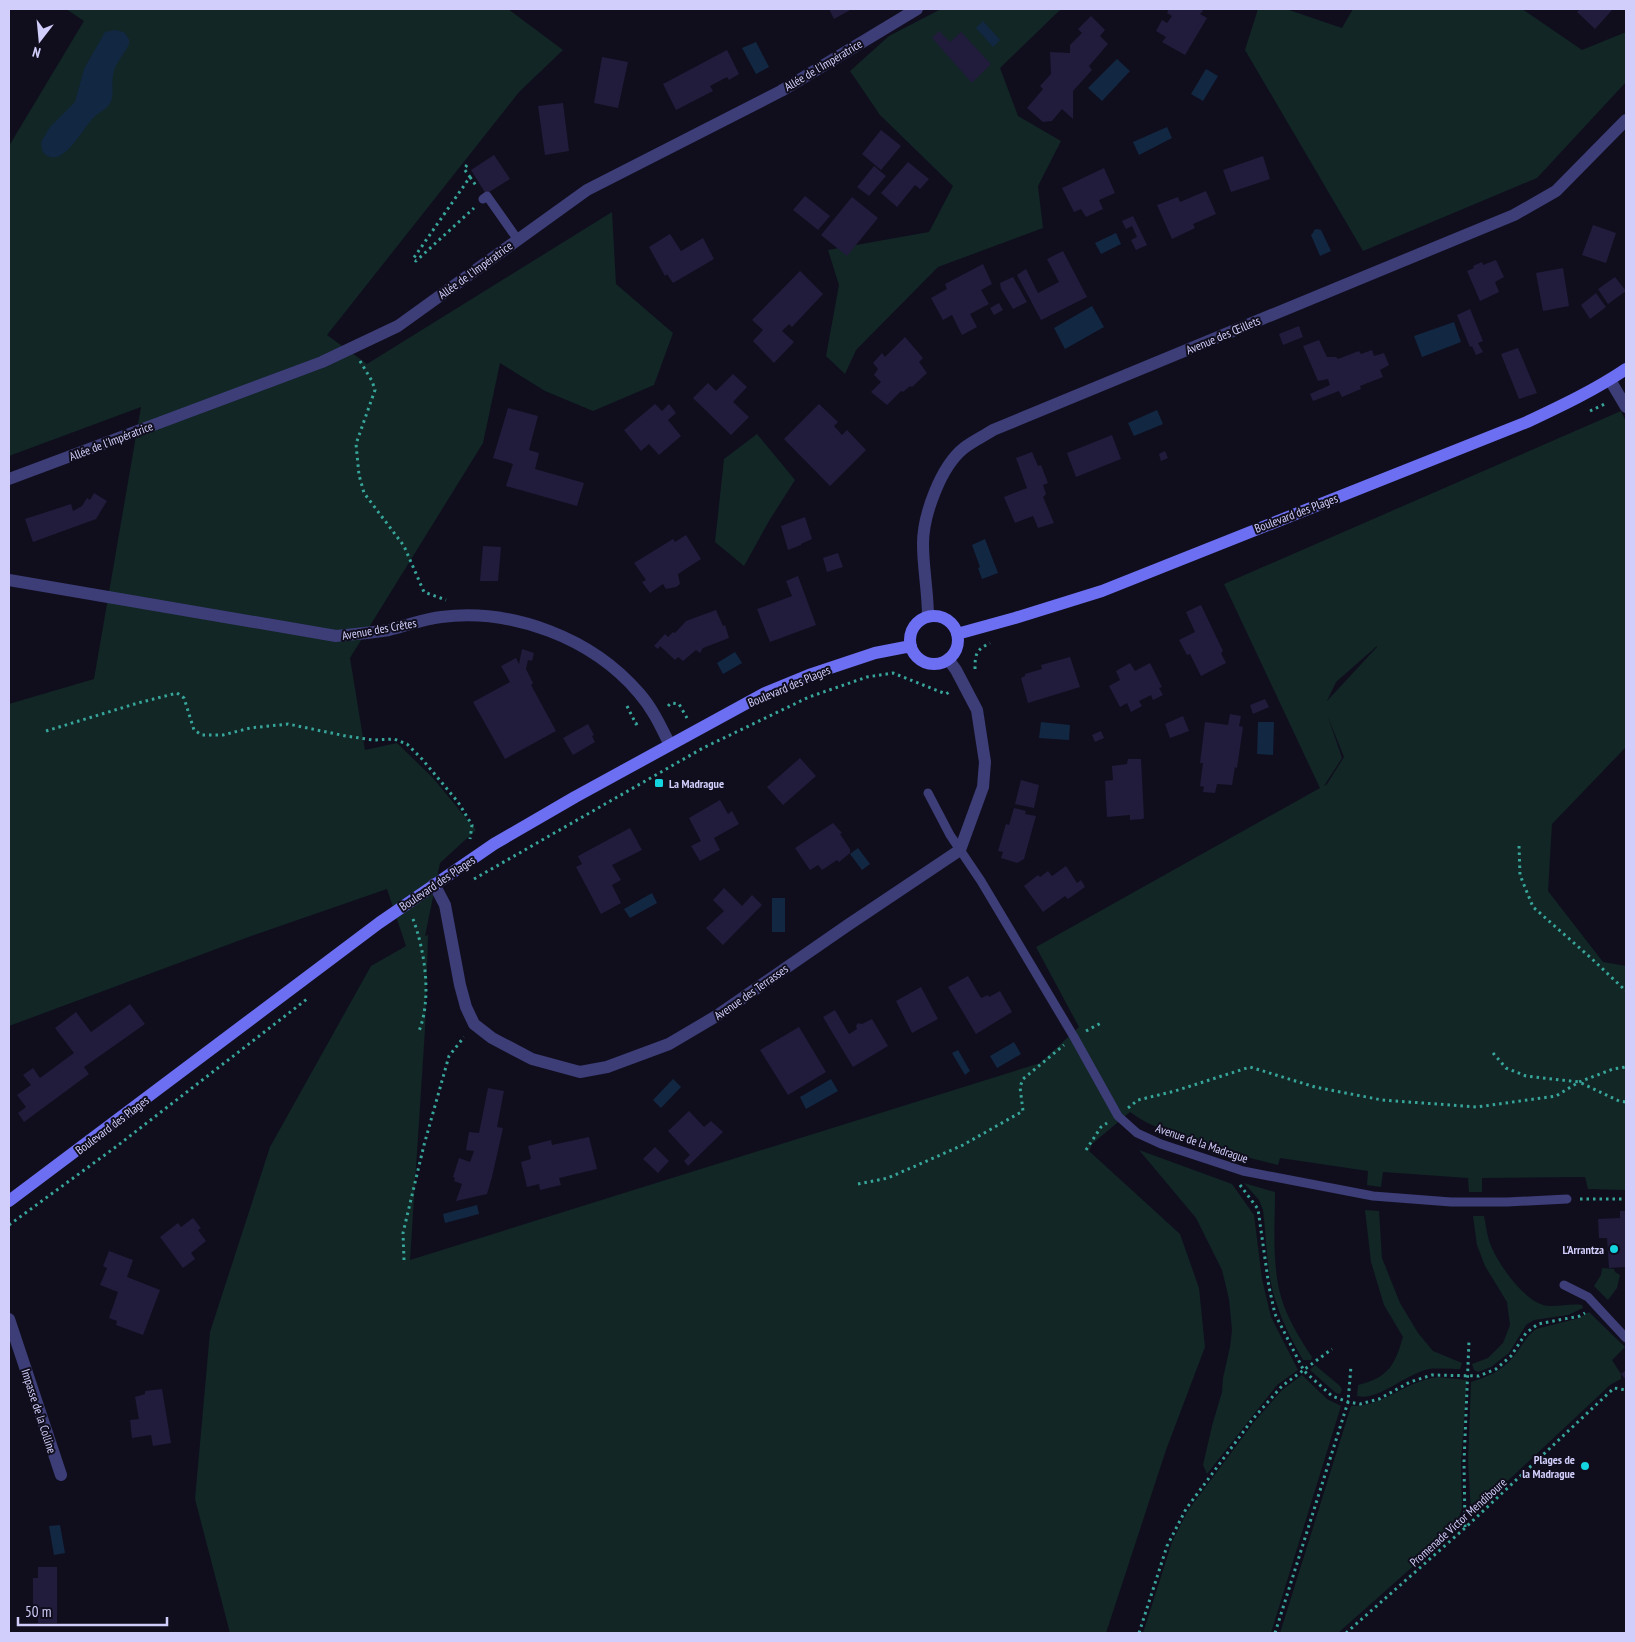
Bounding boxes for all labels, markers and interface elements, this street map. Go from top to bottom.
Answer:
north arrow [15,15,65,65]
street label: Allée de l'Impératrice [781,36,865,94]
text: N [30,43,43,62]
street label: Allée de l'Impératrice [435,238,515,302]
street label: Avenue des Œillets [1184,313,1262,357]
street label: Allée de l'Impératrice [67,418,155,464]
street label: Boulevard des Plages [1252,490,1340,536]
street label: Avenue des Crêtes [341,615,417,643]
street label: Boulevard des Plages [746,662,832,710]
place label: La Madrague [669,776,724,791]
marker: La Madrague [653,777,665,789]
street label: Boulevard des Plages [396,852,478,914]
street label: Avenue des Terrasses [711,961,791,1023]
street label: Boulevard des Plages [72,1093,152,1157]
street label: Avenue de la Madrague [1154,1120,1250,1166]
place label: L'Arrantza [1563,1242,1604,1257]
marker: L'Arrantza [1608,1243,1620,1255]
street label: Impasse de la Colline [18,1367,60,1455]
place label: Plages de la Madrague [1522,1452,1575,1481]
marker: Plages de la Madrague [1579,1460,1591,1472]
street label: Promenade Victor Mendiboure [1407,1475,1509,1569]
scale bar [18,1594,166,1626]
text: 50 m [25,1602,51,1621]

